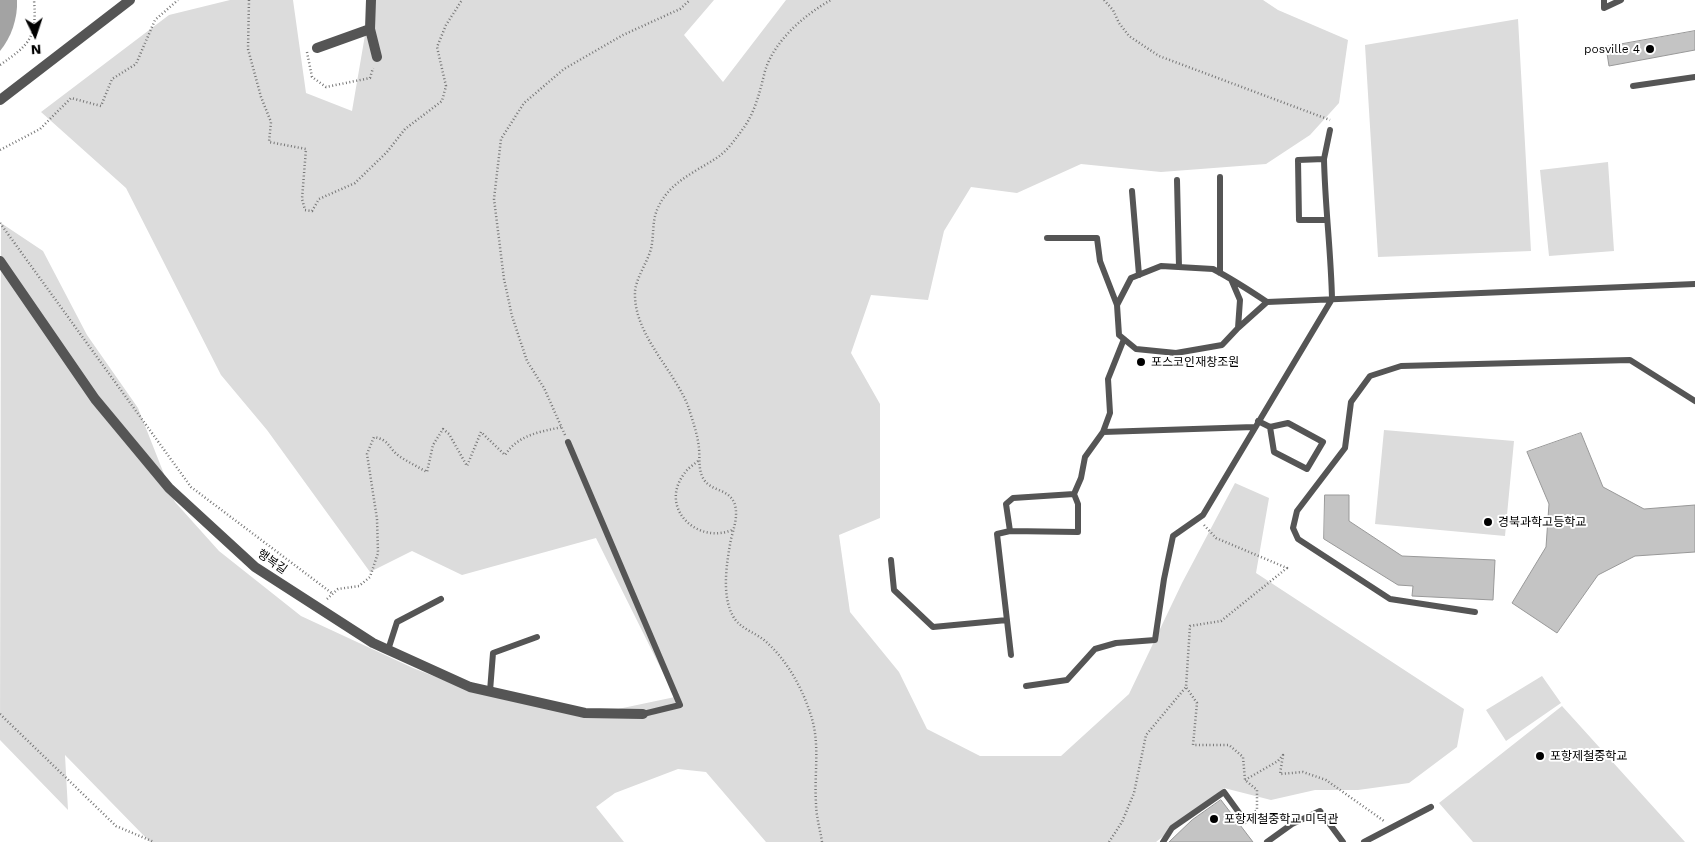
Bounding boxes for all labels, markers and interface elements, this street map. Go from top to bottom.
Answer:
north arrow [10,10,60,60]
text: N [30,42,42,58]
place label: posville 4 [1584,42,1640,56]
marker: posville 4 [1644,43,1656,55]
place label: 포스코인재창조원 [1151,355,1239,369]
marker: 포스코인재창조원 [1135,356,1147,368]
place label: 경북과학고등학교 [1498,515,1586,529]
marker: 경북과학고등학교 [1482,516,1494,528]
street label: 행복길 [254,547,290,577]
place label: 포항제철중학교 [1550,749,1627,763]
marker: 포항제철중학교 [1534,750,1546,762]
place label: 포항제철중학교 미덕관 [1224,812,1338,826]
marker: 포항제철중학교 미덕관 [1208,813,1220,825]

